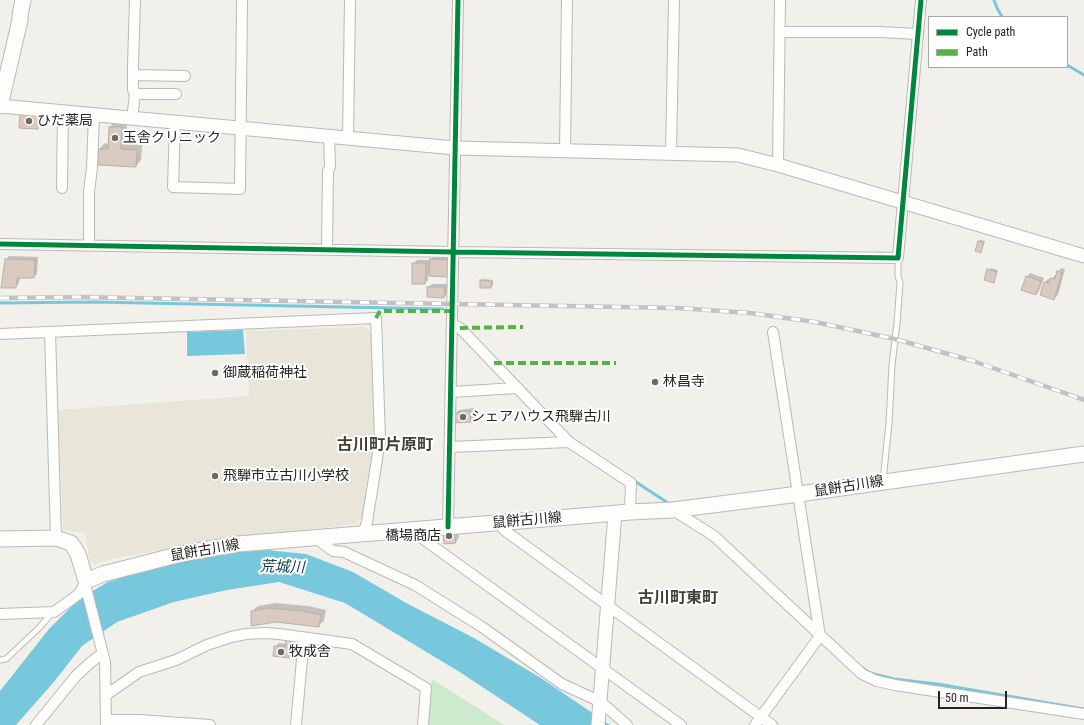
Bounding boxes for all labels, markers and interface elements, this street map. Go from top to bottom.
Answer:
legend [928,16,1068,68]
text: Cycle path [966,25,1015,39]
text: Path [966,45,988,59]
place label: ひだ薬局 [37,113,93,129]
marker: ひだ薬局 [24,116,34,126]
place label: 玉舎クリニック [123,130,221,146]
marker: 玉舎クリニック [110,133,120,143]
place label: 御蔵稲荷神社 [223,365,307,381]
marker: 御蔵稲荷神社 [210,368,220,378]
place label: 林昌寺 [663,374,705,390]
marker: 林昌寺 [650,377,660,387]
place label: シェアハウス飛騨古川 [471,409,611,425]
marker: シェアハウス飛騨古川 [458,412,468,422]
district label: 古川町片原町 [337,436,433,456]
place label: 飛騨市立古川小学校 [223,468,349,484]
marker: 飛騨市立古川小学校 [210,471,220,481]
street label: 鼠餅古川線 [813,473,885,501]
street label: 鼠餅古川線 [491,510,563,532]
place label: 橋場商店 [385,528,441,544]
marker: 橋場商店 [444,531,454,541]
street label: 鼠餅古川線 [169,537,241,565]
water label: 荒城川 [259,559,305,577]
district label: 古川町東町 [638,589,718,609]
place label: 牧成舎 [289,644,331,660]
marker: 牧成舎 [276,647,286,657]
scale bar [940,683,1009,709]
text: 50 m [945,691,969,705]

